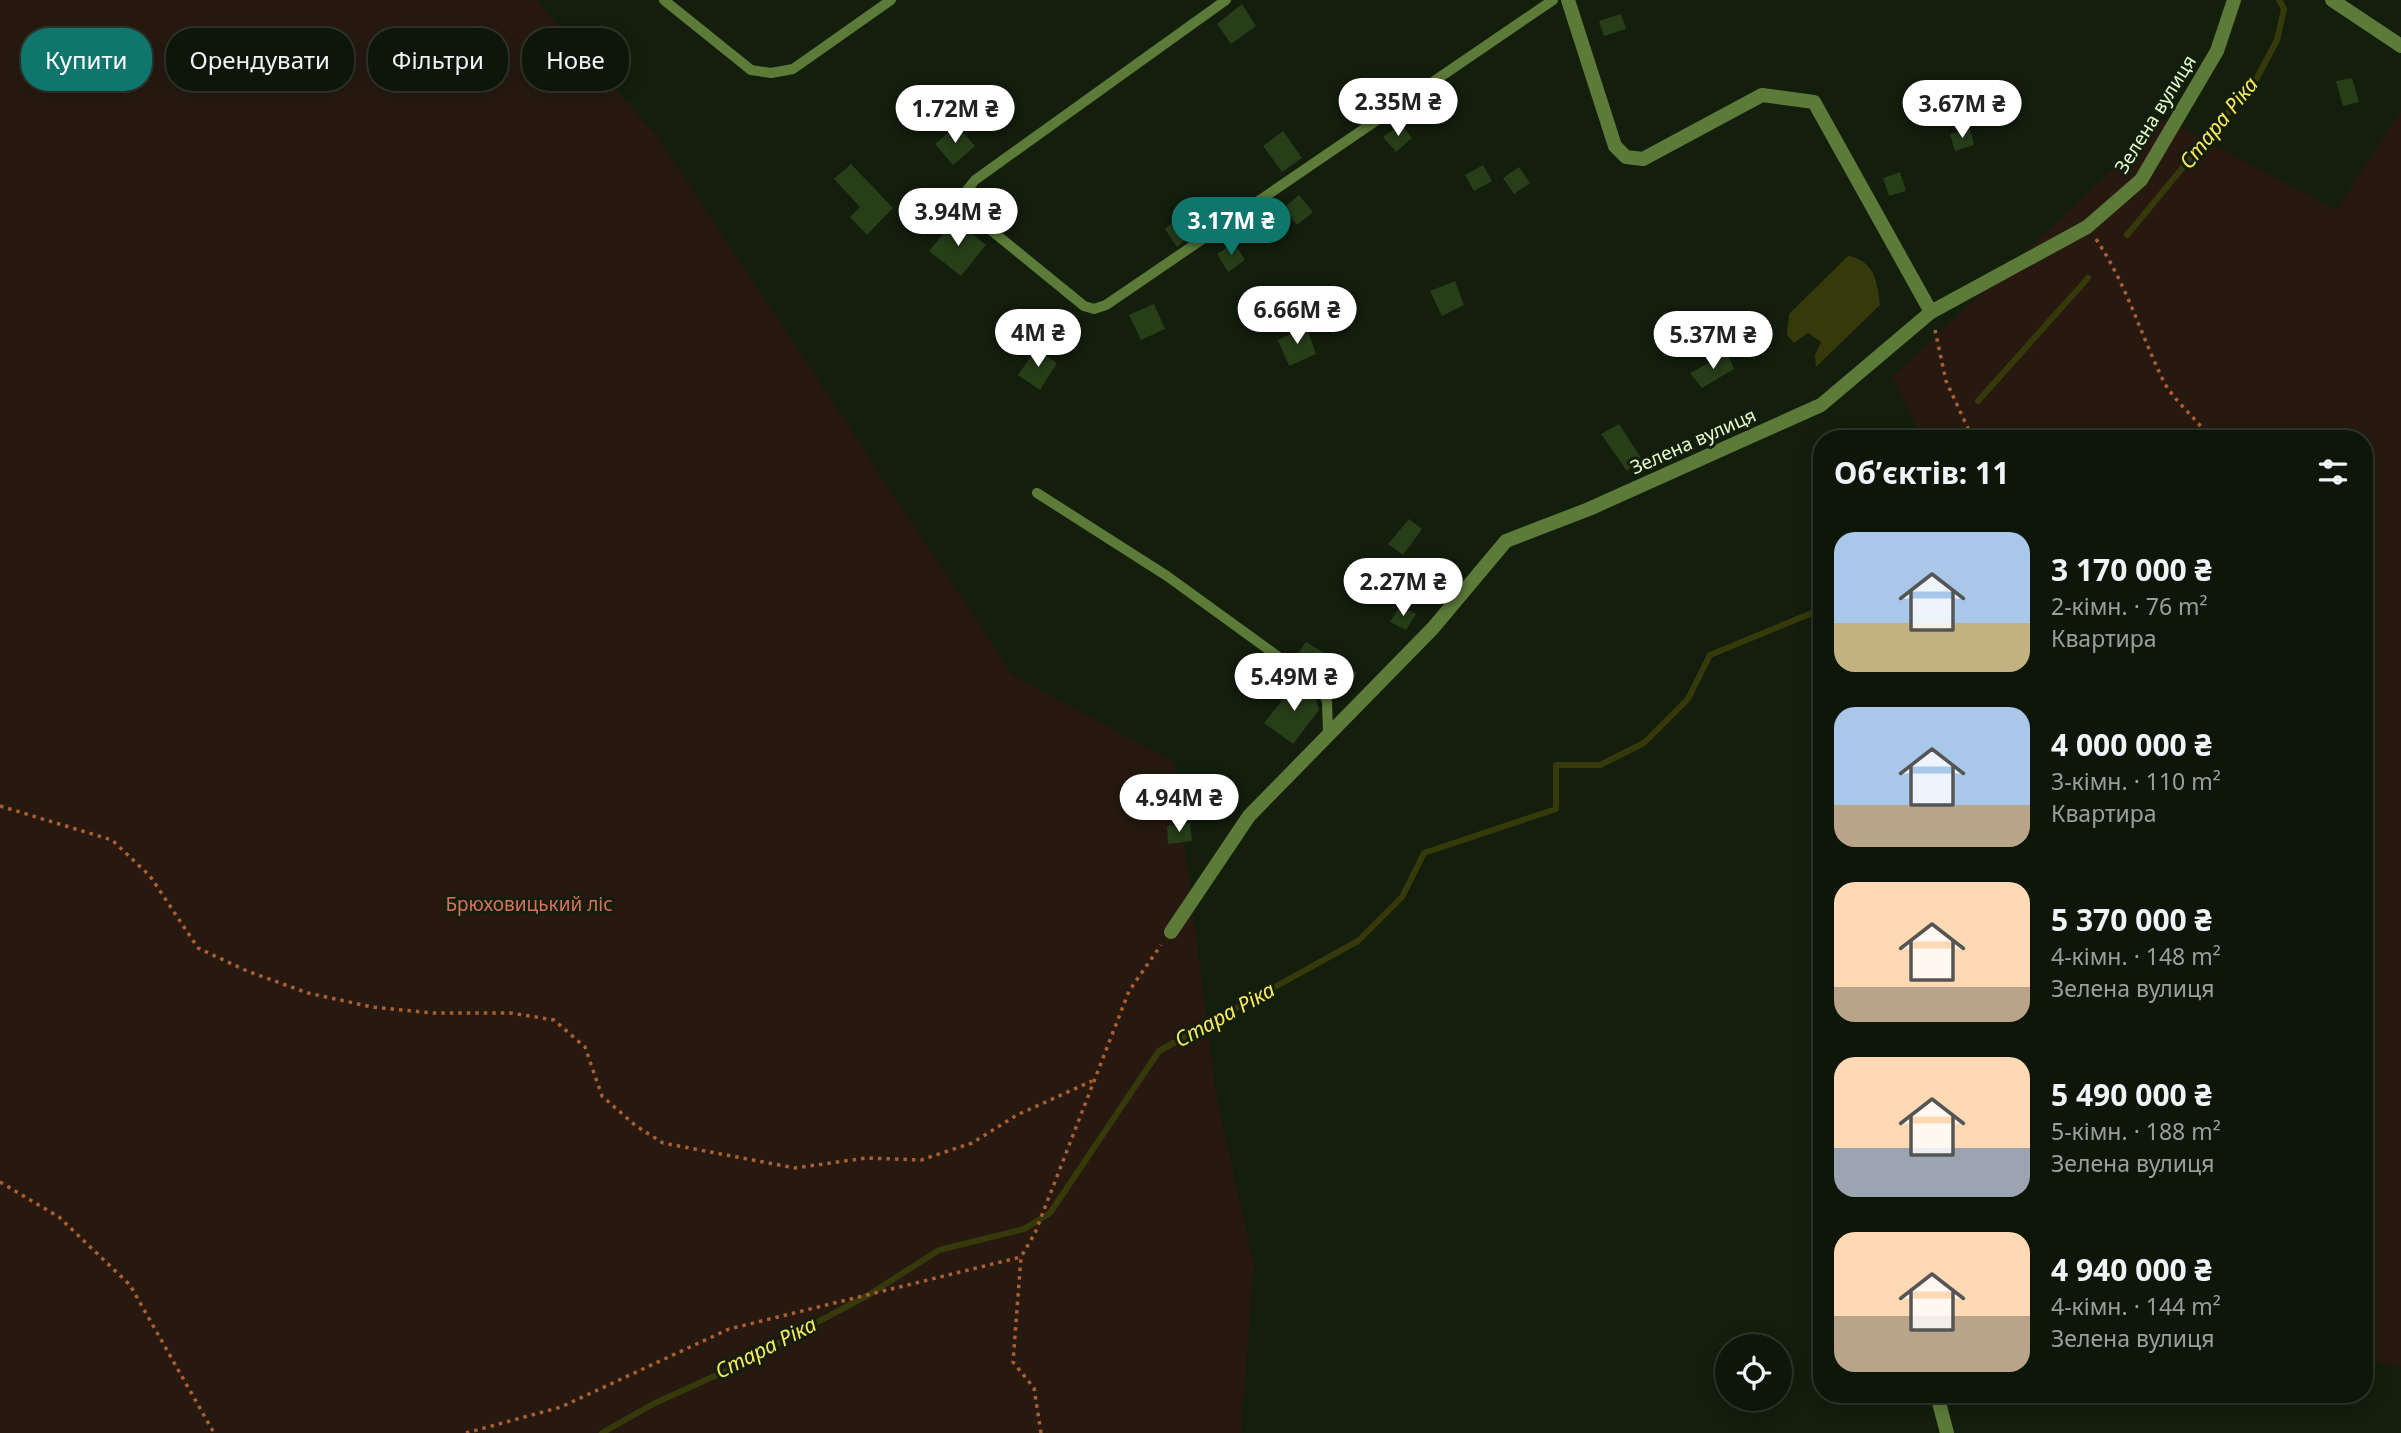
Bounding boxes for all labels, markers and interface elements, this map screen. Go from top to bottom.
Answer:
chip: Купити [21,28,152,91]
chip: Орендувати [166,28,354,91]
chip: Фільтри [368,28,508,91]
chip: Нове [522,28,629,91]
street label: Зелена вулиця [2108,50,2202,178]
water label: Стара Ріка [2173,71,2264,174]
pin: 2.35M ₴ [1333,78,1463,138]
pin: 3.67M ₴ [1897,80,2027,140]
text: 2.35M ₴ [1355,85,1441,117]
pin: 1.72M ₴ [890,86,1020,145]
text: 3.67M ₴ [1919,87,2005,119]
text: 1.72M ₴ [912,92,998,124]
pin: 3.94M ₴ [893,188,1023,248]
text: 3.94M ₴ [915,195,1001,227]
pin: 3.17M ₴ [1166,198,1296,257]
text: 3.17M ₴ [1188,204,1274,236]
pin: 6.66M ₴ [1232,286,1362,346]
text: 6.66M ₴ [1254,293,1340,325]
pin: 4M ₴ [997,310,1079,369]
pin: 5.37M ₴ [1648,312,1778,371]
text: 4M ₴ [1011,316,1065,348]
text: 5.37M ₴ [1670,318,1756,350]
street label: Зелена вулиця [1626,402,1760,480]
text: Об’єктів: 11 [1834,452,2009,493]
icon: filters [2314,453,2352,491]
text: 3 170 000 ₴ [2051,549,2212,590]
pin: 2.27M ₴ [1338,558,1468,618]
icon: home [1890,560,1974,644]
text: 2.27M ₴ [1360,565,1446,597]
text: 2-кімн. · 76 m² [2051,590,2208,622]
text: Квартира [2051,622,2157,654]
pin: 5.49M ₴ [1229,654,1359,713]
text: 5.49M ₴ [1251,660,1337,692]
text: 4 000 000 ₴ [2051,724,2212,765]
icon: home [1890,735,1974,819]
text: 3-кімн. · 110 m² [2051,765,2221,797]
pin: 4.94M ₴ [1114,774,1244,834]
text: 4.94M ₴ [1136,781,1222,813]
text: Квартира [2051,797,2157,829]
park label: Брюховицький ліс [445,891,613,917]
text: 5 370 000 ₴ [2051,899,2212,940]
icon: home [1890,910,1974,994]
text: 4-кімн. · 148 m² [2051,940,2221,972]
text: Зелена вулиця [2051,972,2214,1004]
water label: Стара Ріка [1169,975,1280,1053]
text: 5 490 000 ₴ [2051,1074,2212,1115]
icon: home [1890,1085,1974,1169]
text: 5-кімн. · 188 m² [2051,1115,2221,1147]
text: Зелена вулиця [2051,1147,2214,1179]
text: 4 940 000 ₴ [2051,1249,2212,1290]
icon: home [1890,1260,1974,1344]
text: 4-кімн. · 144 m² [2051,1290,2221,1322]
water label: Стара Ріка [710,1309,821,1385]
text: Зелена вулиця [2051,1322,2214,1354]
map controls [1715,1334,1792,1411]
button: locate [1715,1334,1792,1411]

